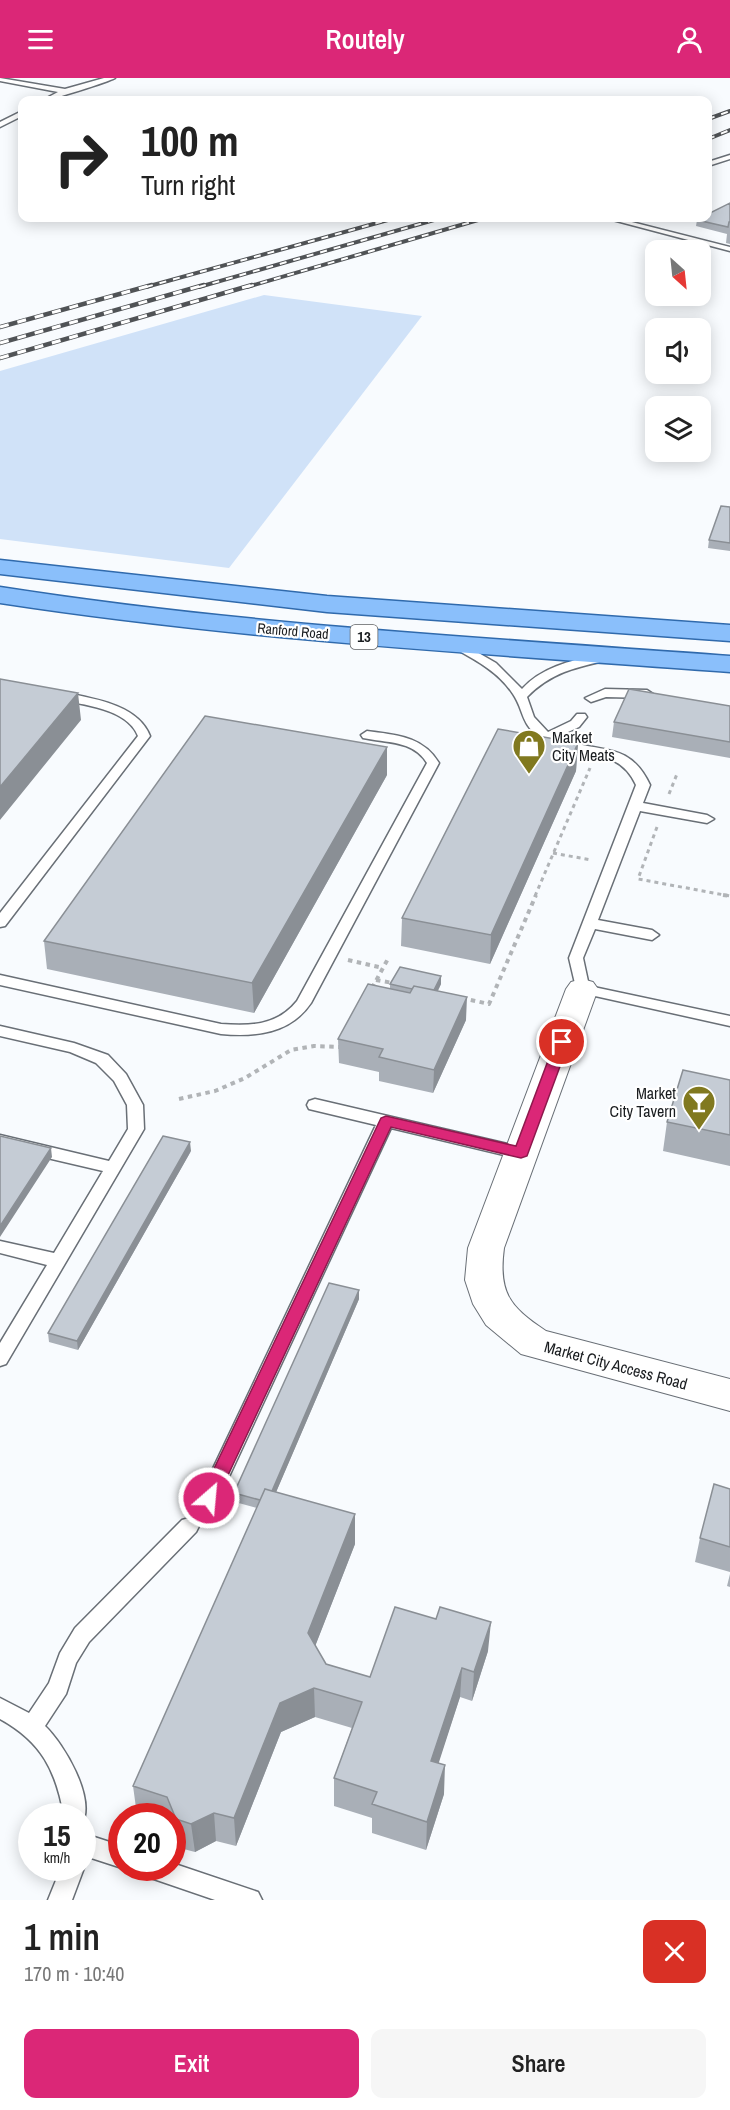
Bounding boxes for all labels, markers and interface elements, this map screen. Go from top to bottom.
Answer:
text: Routely [325,21,405,57]
icon: menu [24,23,57,56]
icon: person [673,23,706,56]
text: 100 m [141,113,239,169]
icon: right [42,120,120,198]
text: Turn right [141,167,235,203]
north arrow [645,240,711,306]
map controls [645,240,711,462]
button: sound [645,318,711,384]
button: layers [645,396,711,462]
street label: Ranford Road [257,619,329,643]
road number: 13 [350,625,378,649]
place label: Market City Meats [552,726,615,766]
shop icon: Market City Meats [511,728,547,775]
pin [536,1016,587,1067]
icon: arrive [545,1025,578,1058]
place label: Market City Tavern [610,1082,676,1122]
bar icon: Market City Tavern [681,1084,717,1131]
street label: Market City Access Road [542,1335,690,1395]
position arrow [177,1466,241,1530]
speed limit sign: 20 [108,1803,186,1881]
text: 15 [43,1815,71,1855]
text: km/h [44,1847,70,1868]
text: 1 min [24,1913,100,1961]
button: close [643,1920,706,1983]
text: 170 m · 10:40 [24,1960,124,1987]
button: Exit [24,2029,359,2098]
button: Share [371,2029,706,2098]

